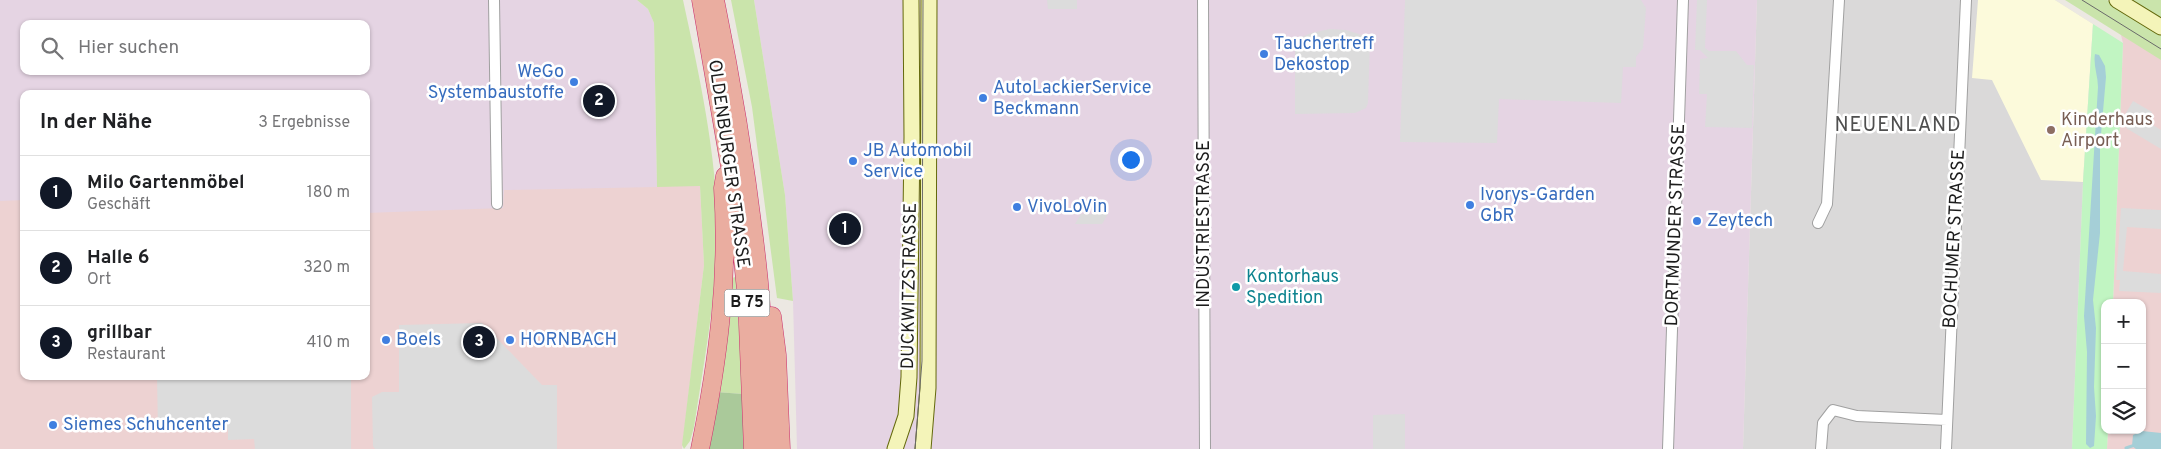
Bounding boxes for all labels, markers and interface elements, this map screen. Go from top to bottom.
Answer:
search box [20,20,370,75]
place label: Tauchertreff Dekostop [1274,33,1374,77]
icon: search [38,34,66,62]
text: Hier suchen [78,36,179,60]
marker: Tauchertreff Dekostop [1258,48,1270,60]
street label: OLDENBURGER STRASSE [702,58,754,270]
place label: WeGo Systembaustoffe [428,61,564,105]
marker: WeGo Systembaustoffe [568,76,580,88]
place label: AutoLackierService Beckmann [993,77,1152,121]
pin: 2 [583,82,615,120]
marker: AutoLackierService Beckmann [977,92,989,104]
text: In der Nähe [40,109,152,136]
place label: Kinderhaus Airport [2061,109,2153,153]
text: 3 Ergebnisse [258,113,350,133]
district label: NEUENLAND [1834,113,1962,139]
street label: DORTMUNDER STRASSE [1661,123,1691,327]
marker: Kinderhaus Airport [2045,124,2057,136]
place label: JB Automobil Service [863,140,972,184]
street label: INDUSTRIESTRASSE [1193,140,1216,308]
your location [1118,147,1144,173]
street label: BOCHUMER STRASSE [1939,149,1971,329]
marker: JB Automobil Service [847,155,859,167]
text: Milo Gartenmöbel [87,171,245,195]
text: 1 [53,183,59,203]
text: 180 m [307,183,350,203]
place label: Ivorys-Garden GbR [1480,184,1595,228]
text: Geschäft [87,195,151,215]
place label: VivoLoVin [1027,196,1107,219]
marker: Ivorys-Garden GbR [1464,199,1476,211]
marker: VivoLoVin [1011,201,1023,213]
street label: DUCKWITZSTRASSE [897,203,923,369]
pin: 1 [829,210,861,248]
place label: Zeytech [1707,210,1773,233]
marker: Zeytech [1691,215,1703,227]
text: Halle 6 [87,246,149,270]
text: 2 [51,258,61,278]
text: 320 m [303,258,350,278]
place label: Kontorhaus Spedition [1246,266,1339,310]
text: Ort [87,270,111,290]
marker: Kontorhaus Spedition [1230,281,1242,293]
road number: B 75 [724,290,770,316]
map controls [2101,299,2146,434]
button: + [2101,299,2146,344]
text: grillbar [87,321,152,345]
pin: 3 [463,323,495,361]
place label: Boels [396,329,441,352]
place label: HORNBACH [520,329,617,352]
text: 3 [51,333,61,353]
text: 410 m [307,333,350,353]
marker: Boels [380,334,392,346]
marker: HORNBACH [504,334,516,346]
button: − [2101,344,2146,389]
text: Restaurant [87,345,166,365]
button: layers [2101,389,2146,434]
place label: Siemes Schuhcenter [63,414,228,437]
marker: Siemes Schuhcenter [47,419,59,431]

